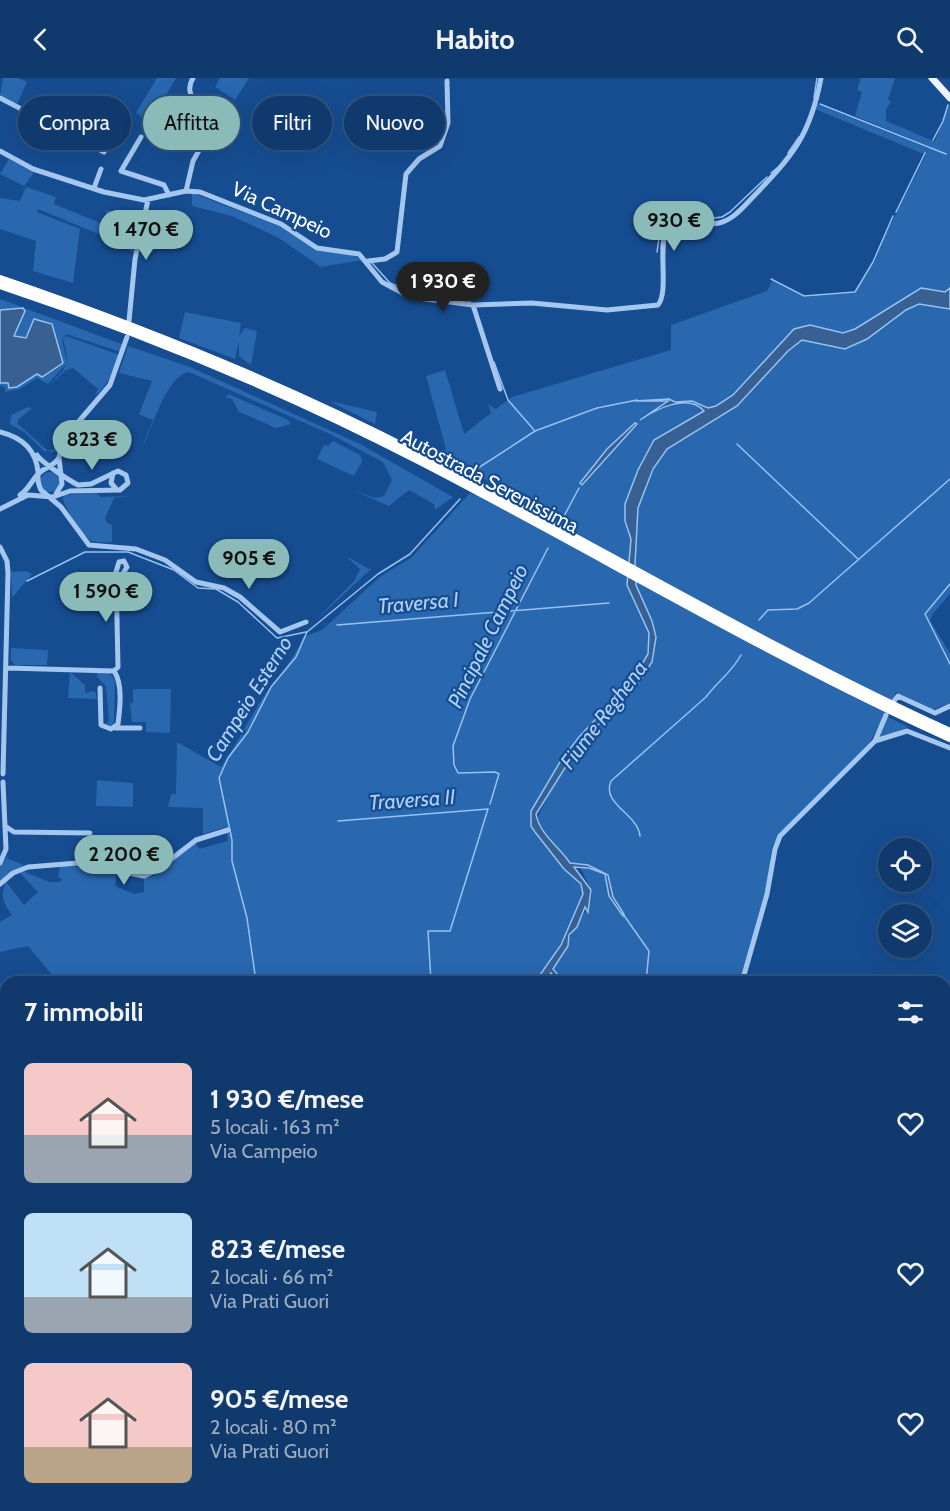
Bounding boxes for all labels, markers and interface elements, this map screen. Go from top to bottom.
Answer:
icon: back [24,23,57,56]
text: Habito [435,23,515,56]
icon: search [893,23,926,56]
chip: Compra [18,96,131,150]
chip: Affitta [143,96,240,150]
chip: Filtri [252,96,332,150]
chip: Nuovo [344,96,445,150]
street label: Via Campeio [228,176,336,244]
pin: 930 € [632,201,716,252]
text: 930 € [647,208,701,232]
pin: 1 470 € [91,210,201,261]
text: 1 470 € [113,217,179,241]
pin: 1 930 € [388,262,498,313]
text: 1 930 € [410,269,476,293]
pin: 823 € [50,420,134,471]
street label: Autostrada Serenissima [397,424,583,538]
text: 823 € [67,427,117,451]
pin: 905 € [207,539,291,590]
text: 905 € [222,546,276,570]
water label: Pincipale Campeio [442,560,533,712]
pin: 1 590 € [51,572,161,623]
text: 1 590 € [73,579,139,603]
water label: Traversa I [376,586,460,618]
water label: Campeio Esterno [200,631,297,766]
water label: Fiume Reghena [555,656,652,774]
water label: Traversa II [368,784,457,815]
pin: 2 200 € [69,835,179,886]
map controls [878,838,932,958]
button: locate [878,838,932,892]
text: 2 200 € [88,842,160,866]
button: layers [878,904,932,958]
text: 7 immobili [24,996,144,1028]
icon: filters [894,996,927,1029]
text: 1 930 €/mese [210,1083,364,1115]
icon: home [72,1087,144,1159]
icon: heart [894,1107,927,1140]
text: 5 locali · 163 m² [210,1115,340,1139]
text: Via Campeio [210,1139,318,1163]
text: 823 €/mese [210,1233,345,1265]
icon: home [72,1237,144,1309]
icon: heart [894,1257,927,1290]
text: 2 locali · 66 m² [210,1265,333,1289]
text: Via Prati Guori [210,1289,329,1313]
text: 905 €/mese [210,1383,348,1415]
icon: home [72,1387,144,1459]
icon: heart [894,1407,927,1440]
text: 2 locali · 80 m² [210,1415,337,1439]
text: Via Prati Guori [210,1439,329,1463]

